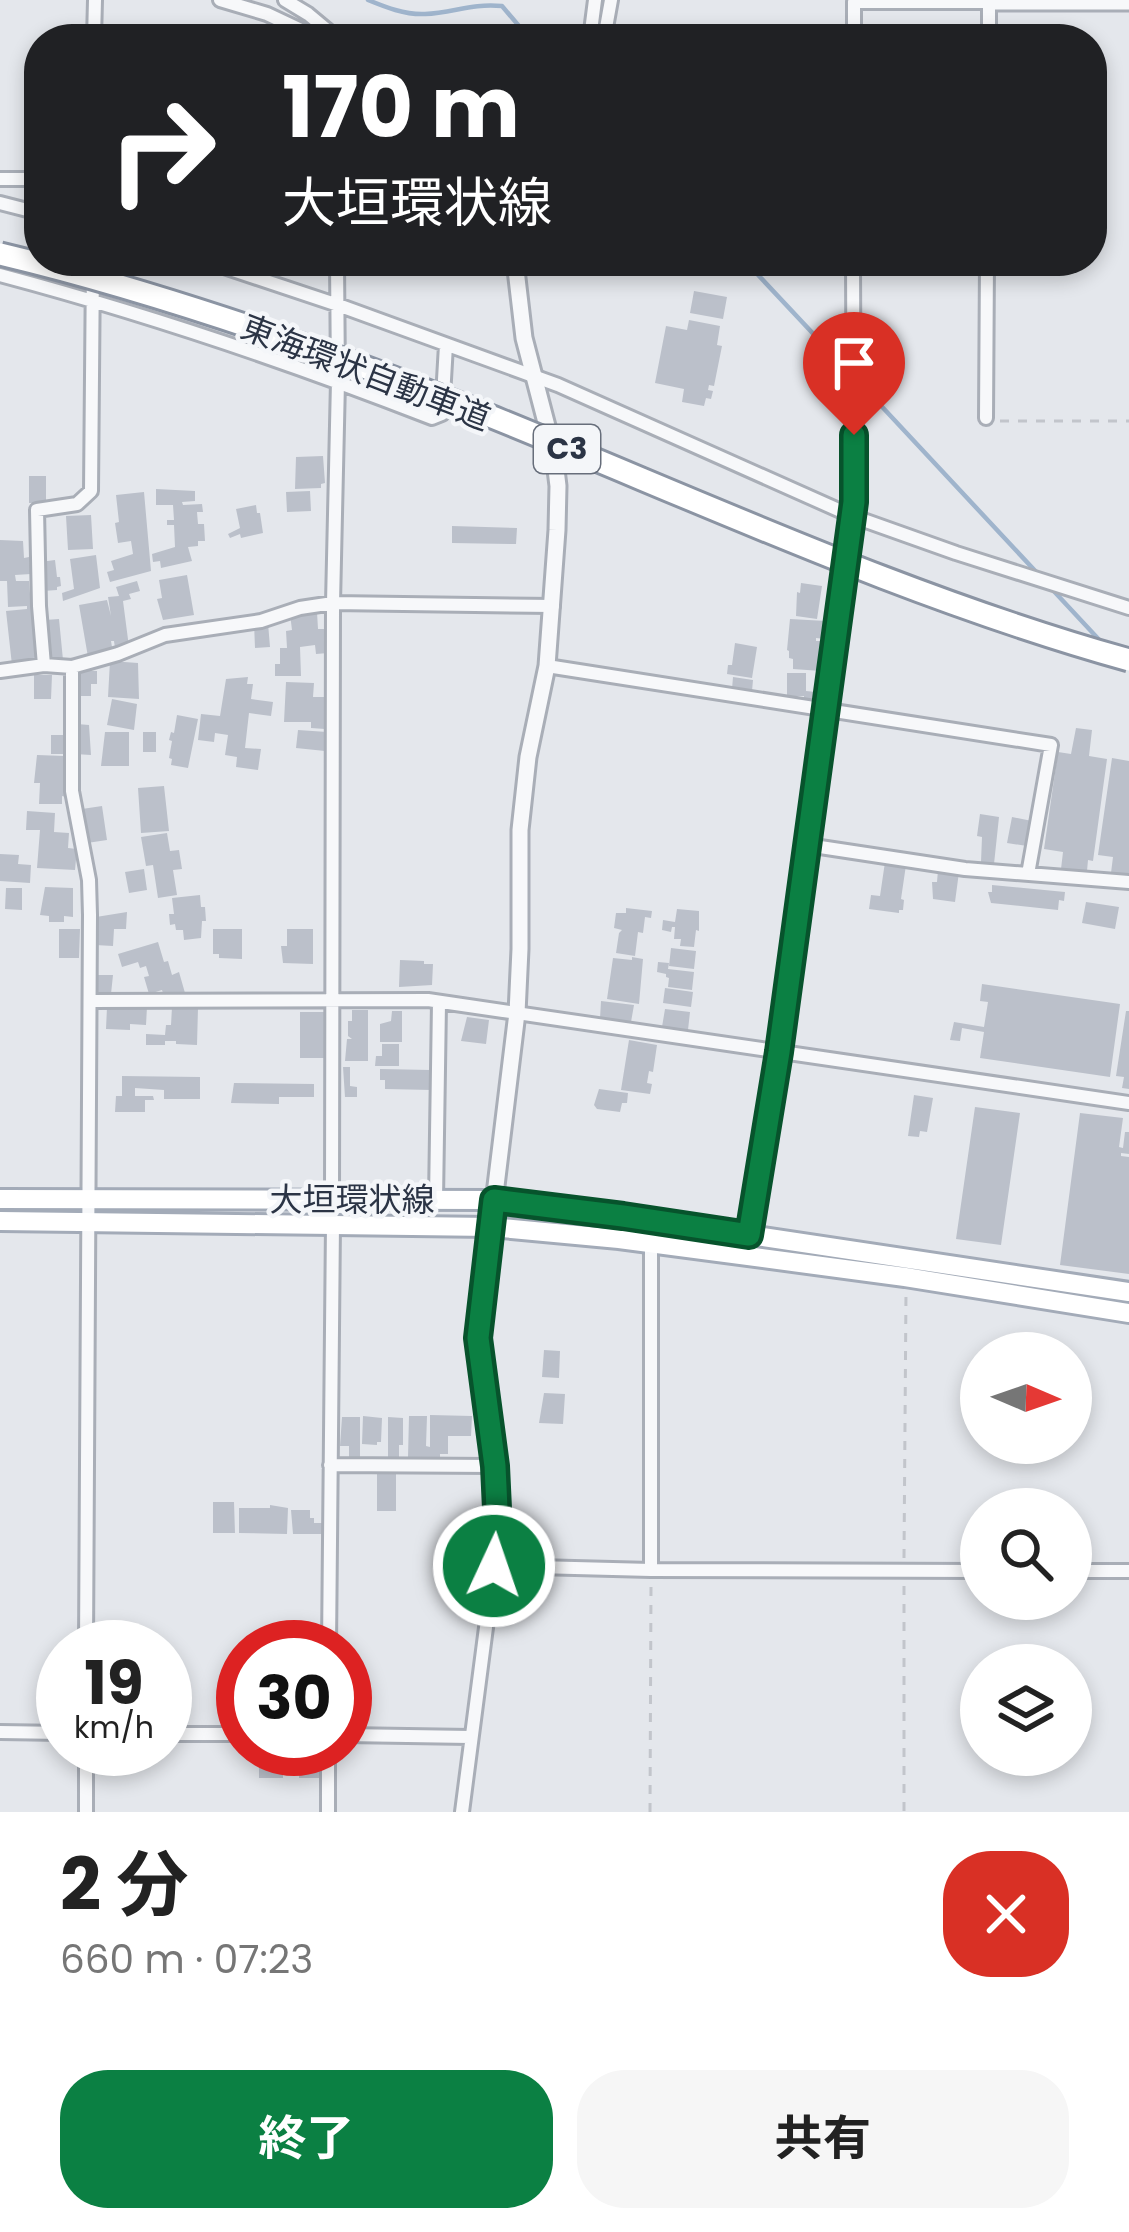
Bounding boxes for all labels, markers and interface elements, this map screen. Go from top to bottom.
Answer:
text: 170 m [282,49,520,166]
icon: right [84,72,240,228]
text: 大垣環状線 [282,165,552,241]
street label: 東海環状自動車道 [234,303,497,442]
pin [803,312,905,435]
icon: arrive [821,330,887,396]
road number: C3 [534,425,600,473]
street label: 大垣環状線 [270,1176,435,1223]
north arrow [960,1332,1092,1464]
map controls [960,1332,1092,1776]
button: search [960,1488,1092,1620]
position arrow [431,1503,557,1629]
speed limit sign: 30 [216,1620,372,1776]
text: 19 [84,1641,144,1725]
button: layers [960,1644,1092,1776]
text: km/h [74,1706,154,1749]
text: 2 分 [60,1834,188,1935]
button: close [943,1851,1069,1977]
text: 660 m · 07:23 [60,1932,313,1987]
button: 終了 [60,2070,553,2208]
button: 共有 [577,2070,1069,2208]

